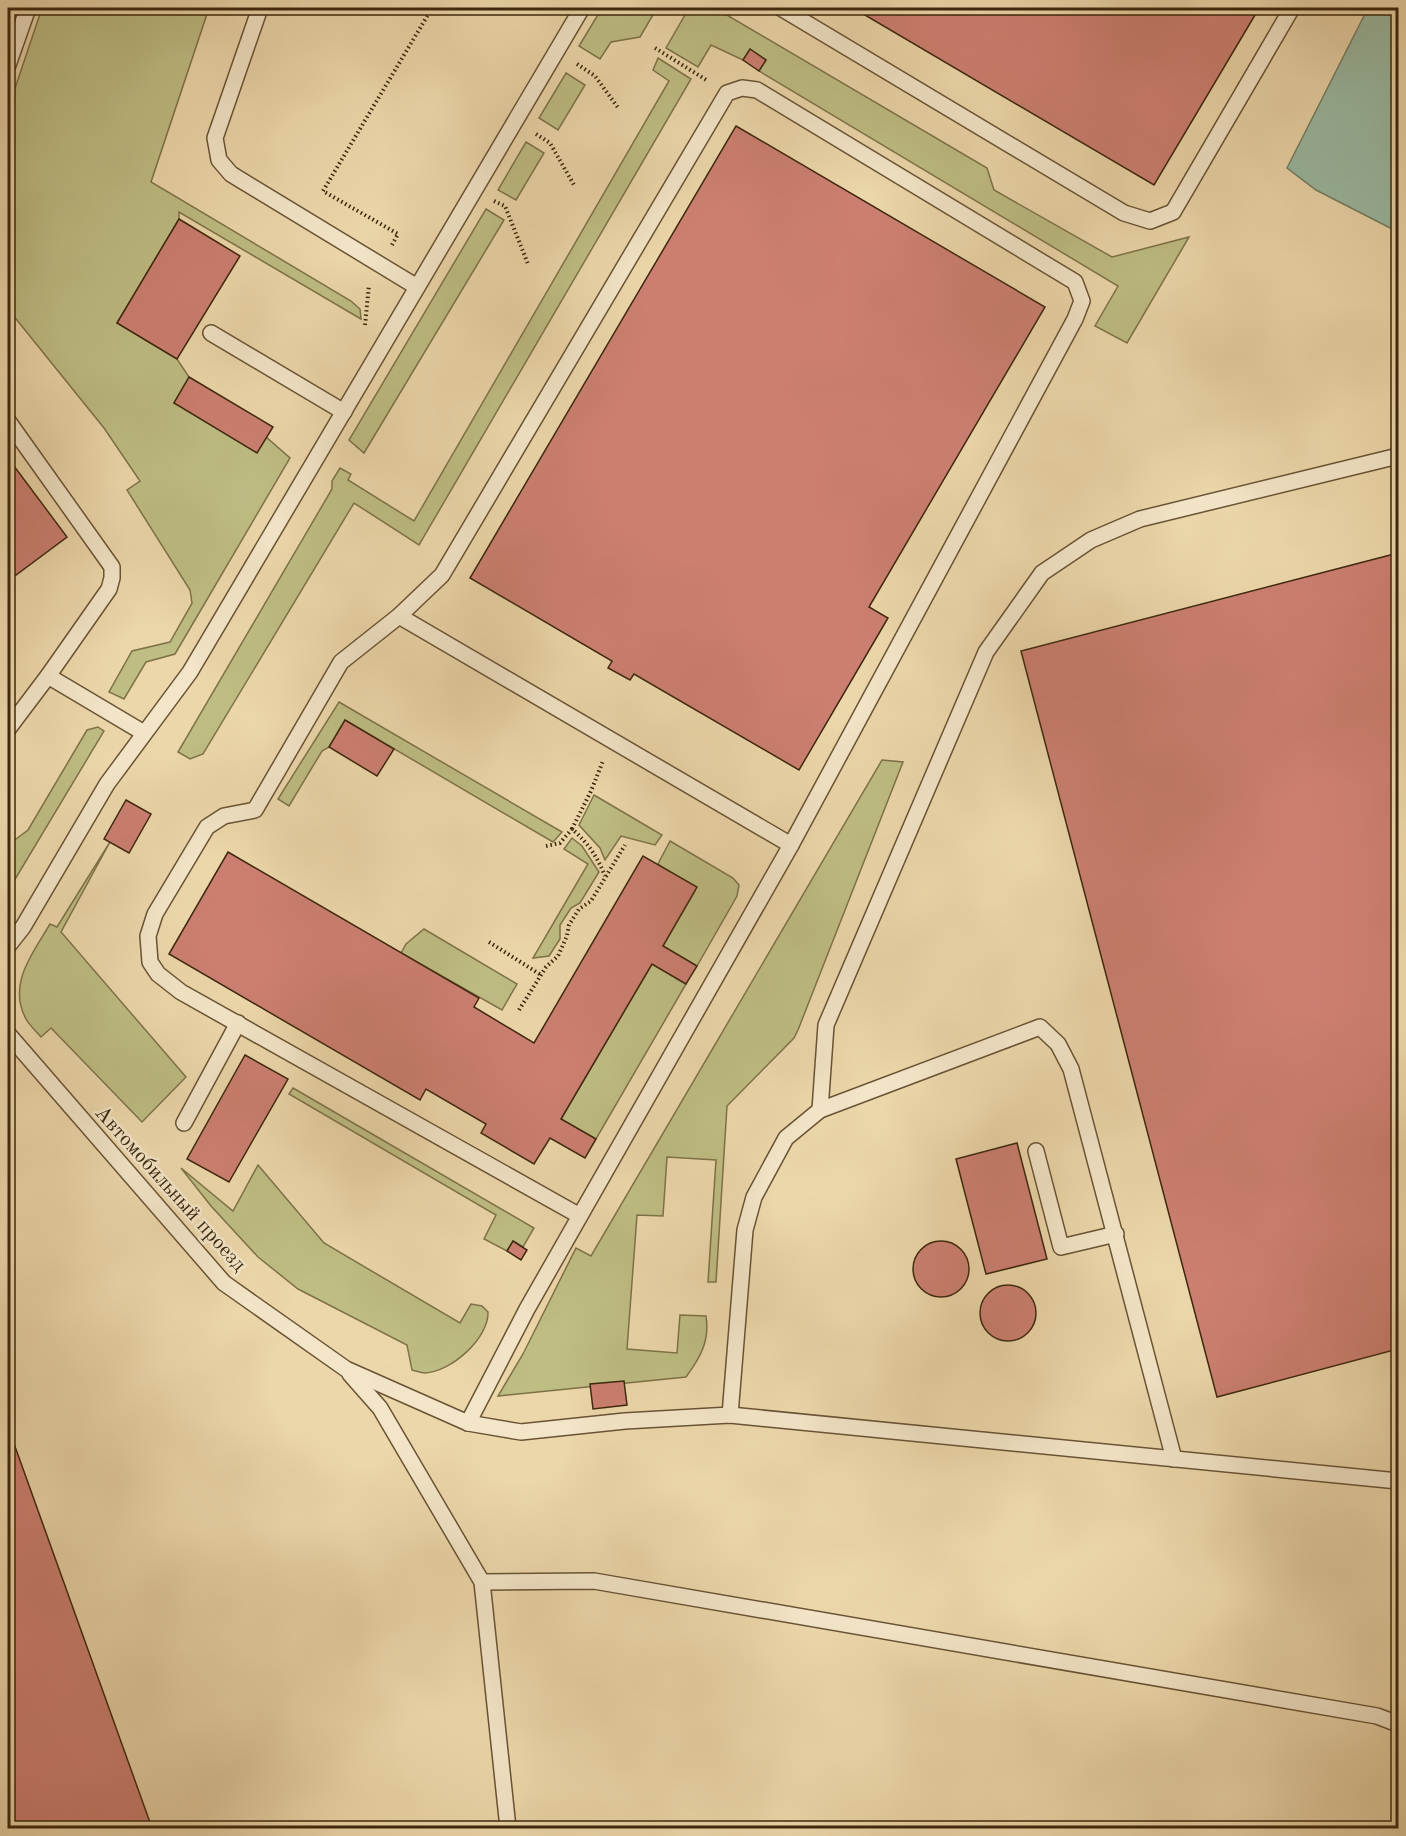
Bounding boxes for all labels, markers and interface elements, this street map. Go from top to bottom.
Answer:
street label: Автомобильный проезд [90,1102,250,1276]

